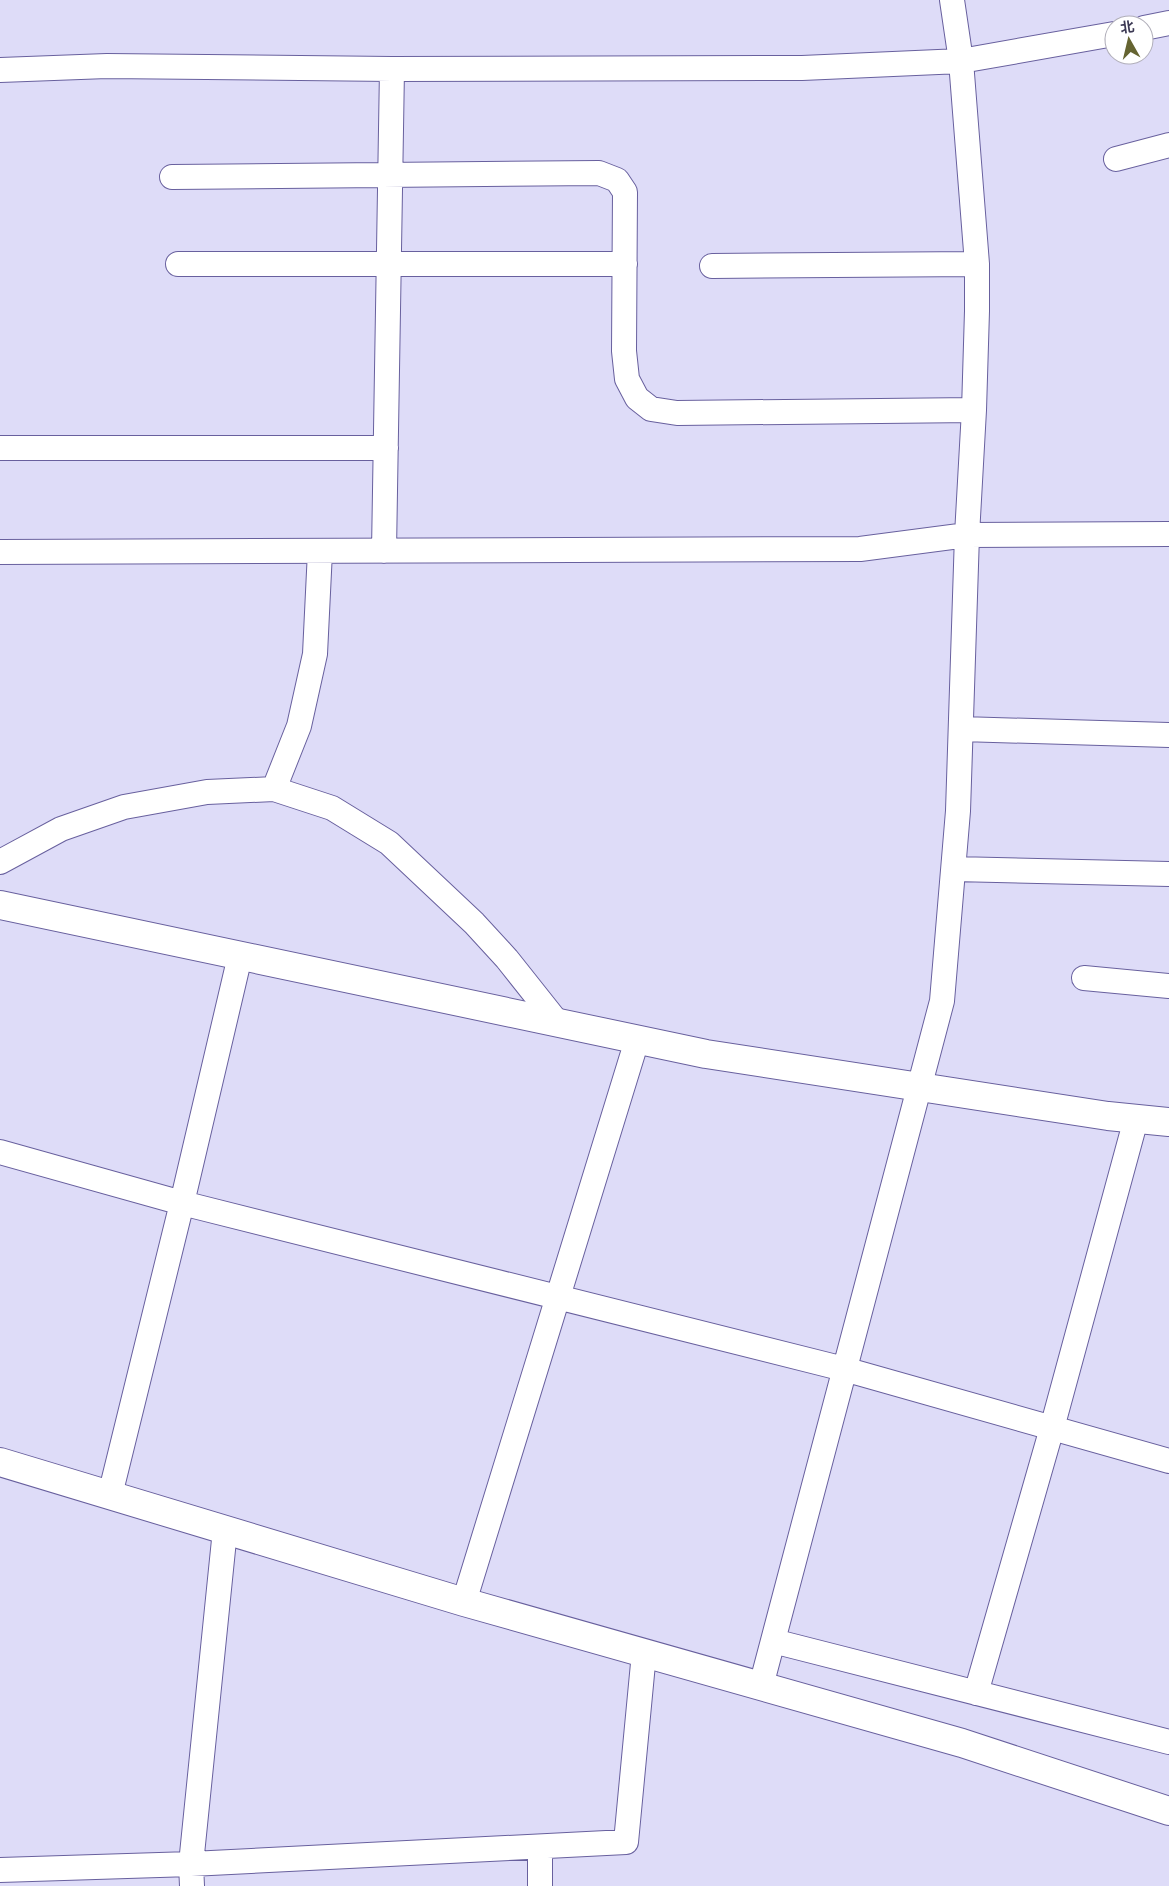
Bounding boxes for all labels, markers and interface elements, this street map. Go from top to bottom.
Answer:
north arrow [1104,15,1154,65]
text: 北 [1119,18,1135,37]

